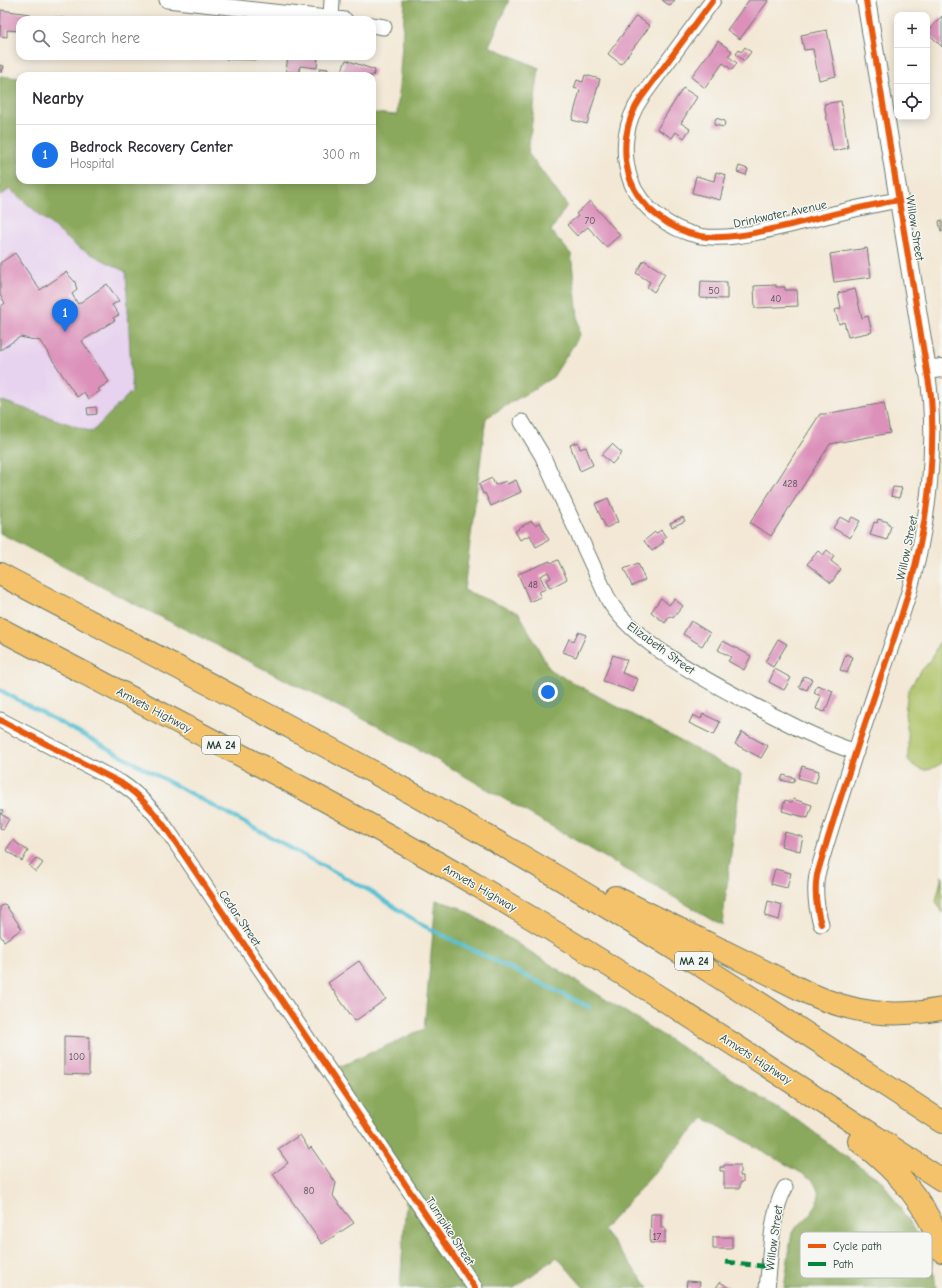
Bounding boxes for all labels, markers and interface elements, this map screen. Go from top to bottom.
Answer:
map controls [894,12,930,120]
button: + [894,12,930,48]
search box [16,16,376,60]
icon: search [30,27,52,49]
text: Search here [62,29,140,47]
button: − [894,48,930,84]
button: locate [894,84,930,120]
text: Nearby [32,89,83,108]
text: Bedrock Recovery Center [70,138,233,156]
text: 1 [42,147,48,162]
text: 300 m [322,147,360,162]
text: Hospital [70,156,114,171]
street label: Willow Street [903,194,927,262]
street label: Drinkwater Avenue [732,197,828,231]
house number: 70 [585,215,595,227]
house number: 50 [708,285,720,297]
house number: 40 [771,293,781,305]
pin: 1 [52,299,78,332]
house number: 428 [782,478,798,490]
street label: Willow Street [893,514,921,582]
house number: 48 [528,579,538,591]
street label: Elizabeth Street [624,619,698,678]
your location [538,682,558,702]
street label: Amvets Highway [114,684,194,736]
road number: MA 24 [202,736,240,754]
street label: Amvets Highway [441,861,520,915]
street label: Cedar Street [216,887,264,949]
road number: MA 24 [675,952,713,970]
street label: Amvets Highway [717,1031,795,1088]
house number: 100 [69,1051,85,1063]
house number: 80 [303,1185,315,1197]
street label: Turnpike Street [423,1194,478,1268]
street label: Willow Street [762,1204,786,1272]
house number: 17 [653,1231,662,1243]
legend [800,1232,932,1278]
text: Cycle path [833,1240,882,1253]
text: Path [833,1258,854,1271]

